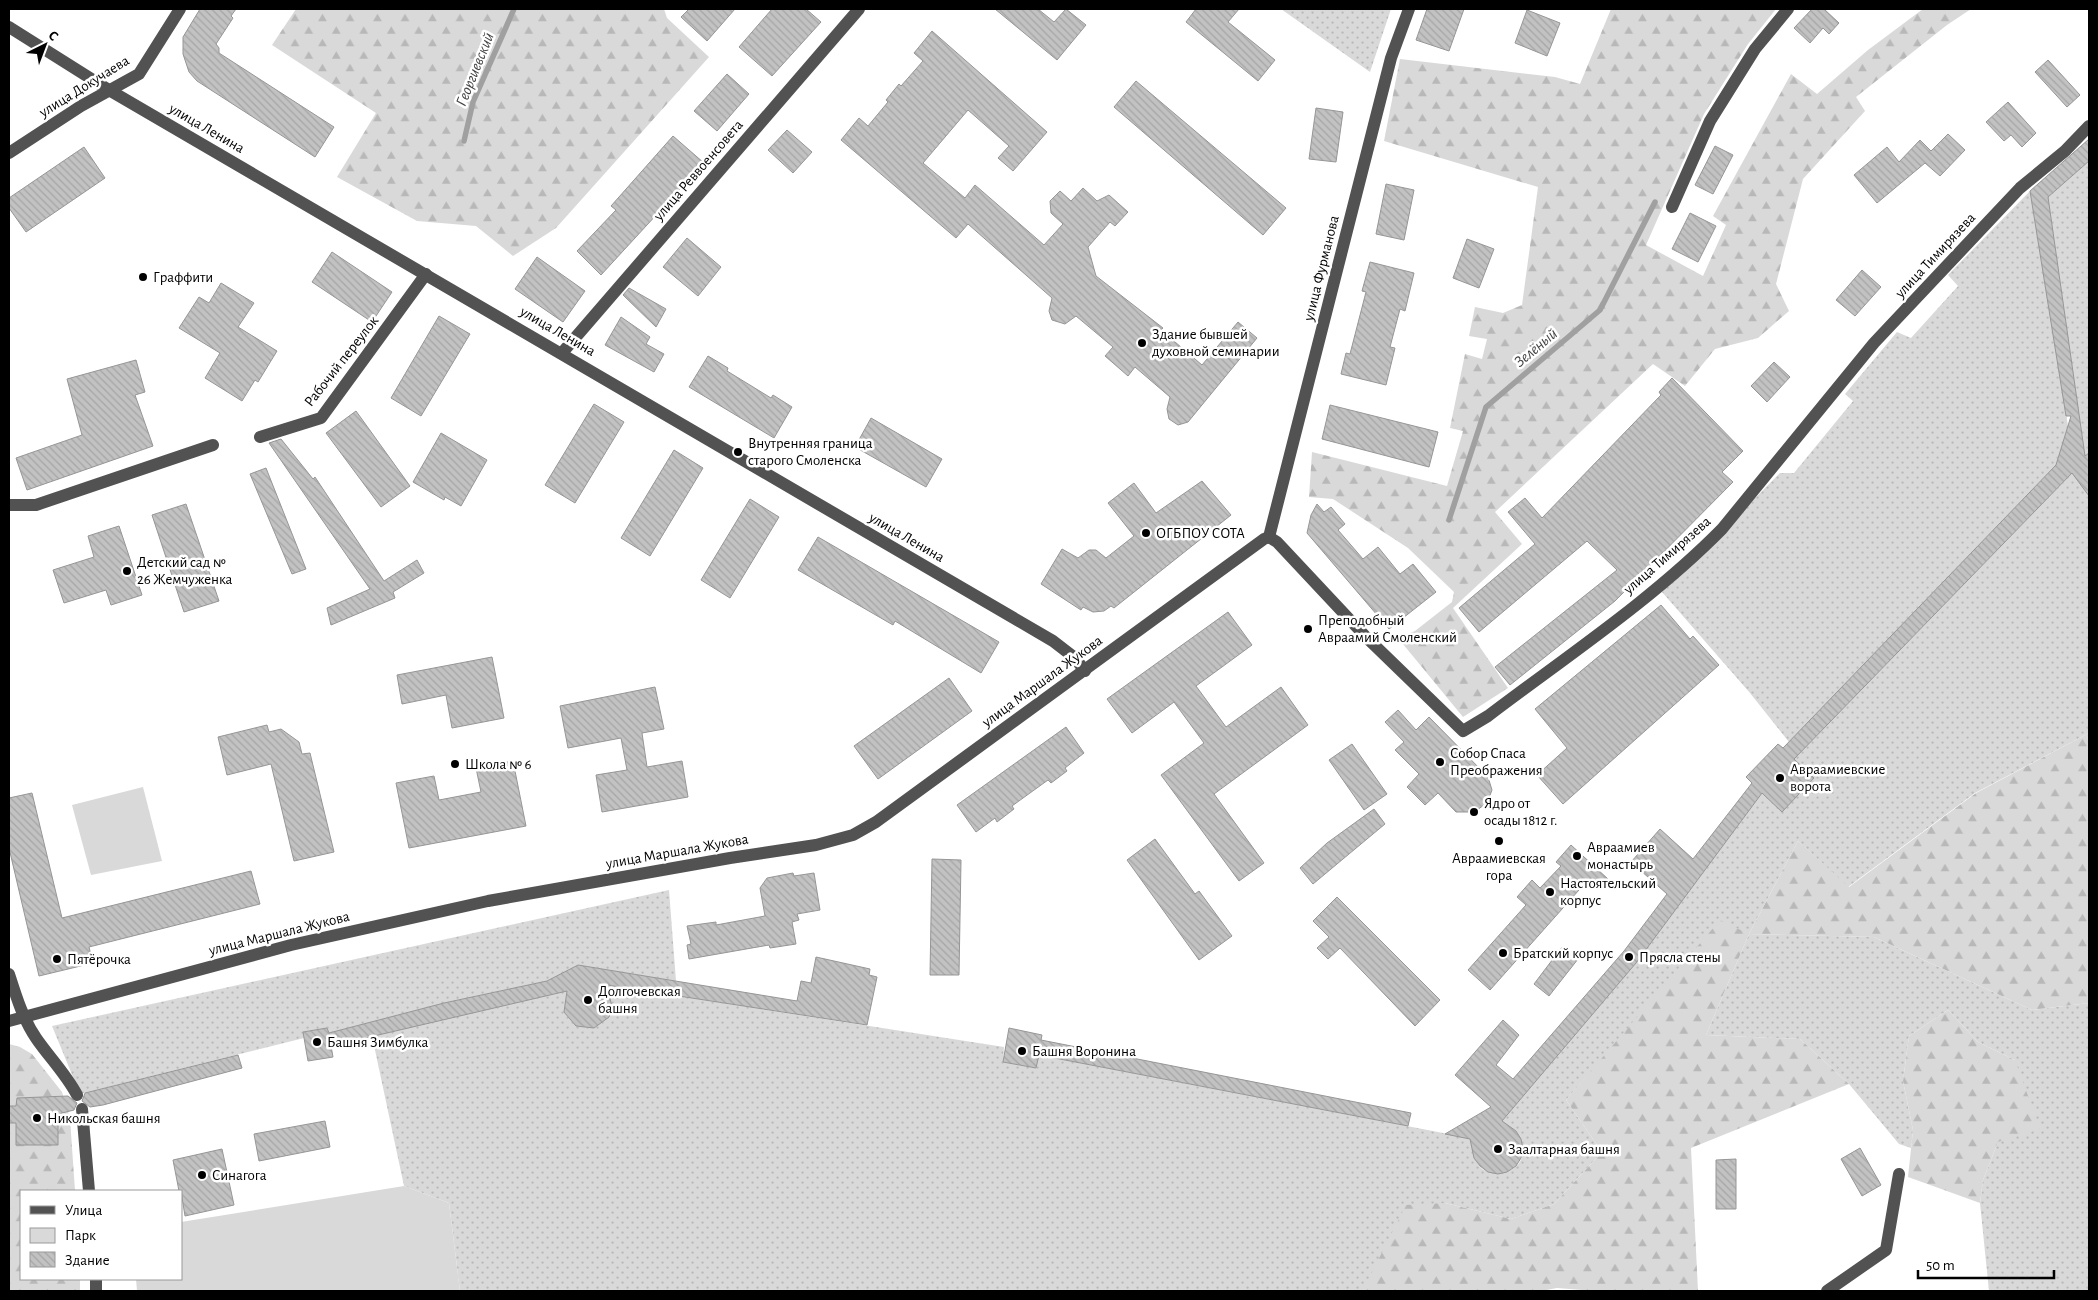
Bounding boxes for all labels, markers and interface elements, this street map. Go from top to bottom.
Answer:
north arrow [20,20,70,70]
text: С [45,28,61,44]
water label: Георгиевский [453,30,498,109]
street label: улица Докучаева [36,53,132,121]
street label: улица Ленина [166,100,247,156]
street label: улица Реввоенсовета [650,117,746,224]
street label: улица Тимирязева [1892,210,1978,301]
street label: улица Фурманова [1301,214,1342,323]
place label: Граффити [153,270,213,285]
marker: Граффити [137,271,149,283]
street label: улица Ленина [517,303,598,359]
street label: Рабочий переулок [302,313,381,409]
water label: Зелёный [1511,325,1560,370]
place label: Здание бывшей духовной семинарии [1152,327,1280,359]
marker: Здание бывшей духовной семинарии [1136,337,1148,349]
place label: Внутренняя граница старого Смоленска [748,436,873,468]
marker: Внутренняя граница старого Смоленска [732,446,744,458]
street label: улица Ленина [866,509,947,565]
street label: улица Тимирязева [1620,514,1714,598]
place label: ОГБПОУ СОТА [1156,526,1245,541]
marker: ОГБПОУ СОТА [1140,527,1152,539]
place label: Детский сад № 26 Жемчуженка [137,555,232,587]
marker: Детский сад № 26 Жемчуженка [121,565,133,577]
place label: Преподобный Авраамий Смоленский [1318,613,1457,645]
marker: Преподобный Авраамий Смоленский [1302,623,1314,635]
street label: улица Маршала Жукова [979,633,1105,731]
place label: Собор Спаса Преображения [1450,746,1543,778]
marker: Собор Спаса Преображения [1434,756,1446,768]
place label: Школа № 6 [465,757,532,772]
marker: Школа № 6 [449,758,461,770]
place label: Авраамиевские ворота [1790,762,1885,794]
marker: Авраамиевские ворота [1774,772,1786,784]
place label: Ядро от осады 1812 г. [1484,796,1558,828]
marker: Ядро от осады 1812 г. [1468,806,1480,818]
street label: улица Маршала Жукова [604,832,750,872]
marker: Авраамиевская гора [1493,835,1505,847]
place label: Авраамиев монастырь [1587,840,1655,872]
marker: Авраамиев монастырь [1571,850,1583,862]
place label: Авраамиевская гора [1452,851,1546,883]
place label: Настоятельский корпус [1560,876,1656,908]
marker: Настоятельский корпус [1544,886,1556,898]
street label: улица Маршала Жукова [206,909,351,958]
place label: Братский корпус [1513,946,1613,961]
marker: Братский корпус [1497,947,1509,959]
place label: Прясла стены [1639,950,1721,965]
marker: Прясла стены [1623,951,1635,963]
place label: Пятёрочка [67,952,131,967]
marker: Пятёрочка [51,953,63,965]
place label: Долгочевская башня [598,984,681,1016]
marker: Долгочевская башня [582,994,594,1006]
place label: Башня Зимбулка [327,1035,428,1050]
marker: Башня Зимбулка [311,1036,323,1048]
place label: Башня Воронина [1032,1044,1136,1059]
marker: Башня Воронина [1016,1045,1028,1057]
place label: Никольская башня [47,1111,161,1126]
marker: Никольская башня [31,1112,43,1124]
place label: Заалтарная башня [1508,1142,1620,1157]
marker: Заалтарная башня [1492,1143,1504,1155]
place label: Синагога [212,1168,267,1183]
marker: Синагога [196,1169,208,1181]
legend [20,1190,182,1280]
text: Улица [65,1203,102,1218]
text: Парк [65,1228,96,1243]
scale bar [1918,1248,2054,1280]
text: Здание [65,1253,110,1268]
text: 50 m [1926,1258,1955,1273]

